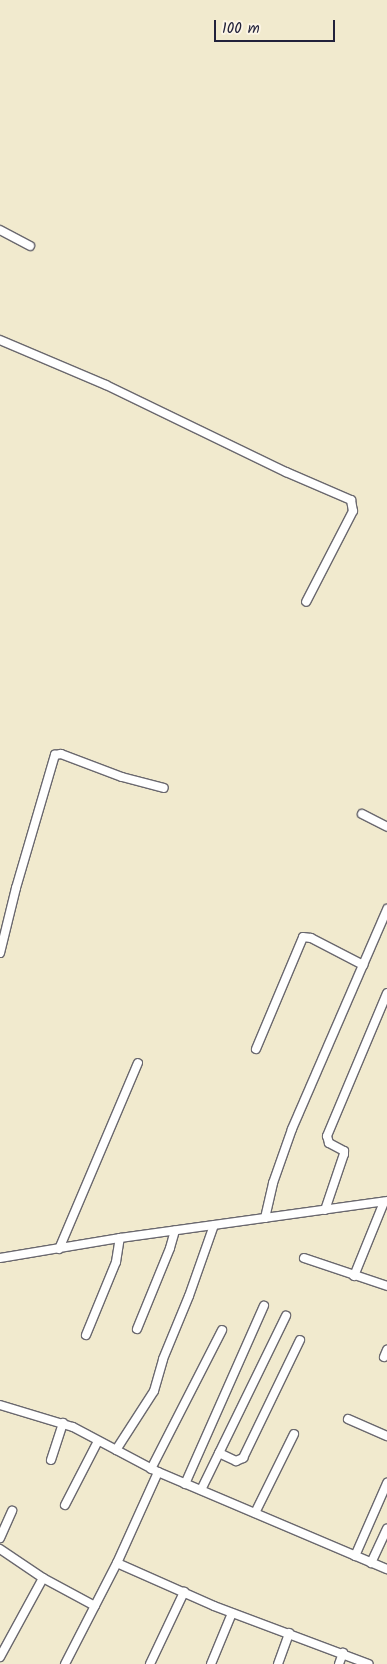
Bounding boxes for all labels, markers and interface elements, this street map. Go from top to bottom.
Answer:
scale bar [217,10,338,42]
text: 100 m [222,17,260,41]

